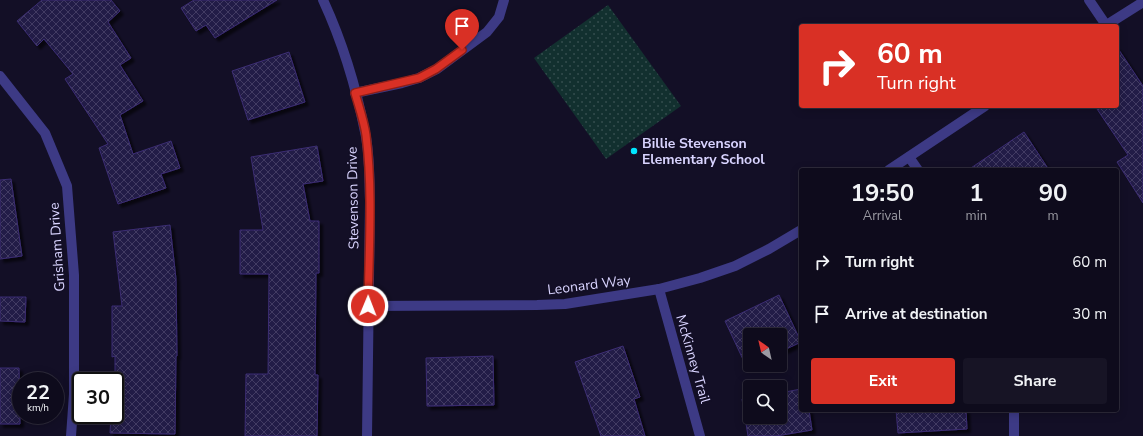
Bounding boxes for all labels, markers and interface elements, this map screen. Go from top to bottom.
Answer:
pin [445,9,479,50]
icon: arrive [451,15,473,37]
text: 60 m [877,35,943,73]
icon: right [811,40,863,92]
text: Turn right [877,71,956,95]
place label: Billie Stevenson Elementary School [642,134,765,169]
marker: Billie Stevenson Elementary School [629,146,639,156]
street label: Stevenson Drive [343,147,363,249]
text: 19:50 [851,177,914,209]
text: 1 [969,177,984,209]
text: 90 [1039,177,1067,209]
street label: Grisham Drive [44,202,70,292]
text: Arrival [863,207,902,225]
text: min [966,207,987,225]
text: m [1047,207,1059,225]
icon: right [811,251,833,273]
text: Turn right [845,252,914,272]
text: 60 m [1072,252,1107,272]
street label: Leonard Way [546,270,633,300]
position arrow [347,285,389,327]
icon: arrive [811,303,833,325]
text: Arrive at destination [845,304,988,324]
text: 30 m [1072,304,1107,324]
street label: McKinney Trail [671,312,715,406]
north arrow [743,328,787,372]
map controls [743,328,787,424]
button: Exit [811,358,955,404]
button: Share [963,358,1107,404]
speed limit sign: 30 [72,372,124,424]
text: 22 [26,379,50,406]
button: search [743,380,787,424]
text: km/h [27,401,49,415]

